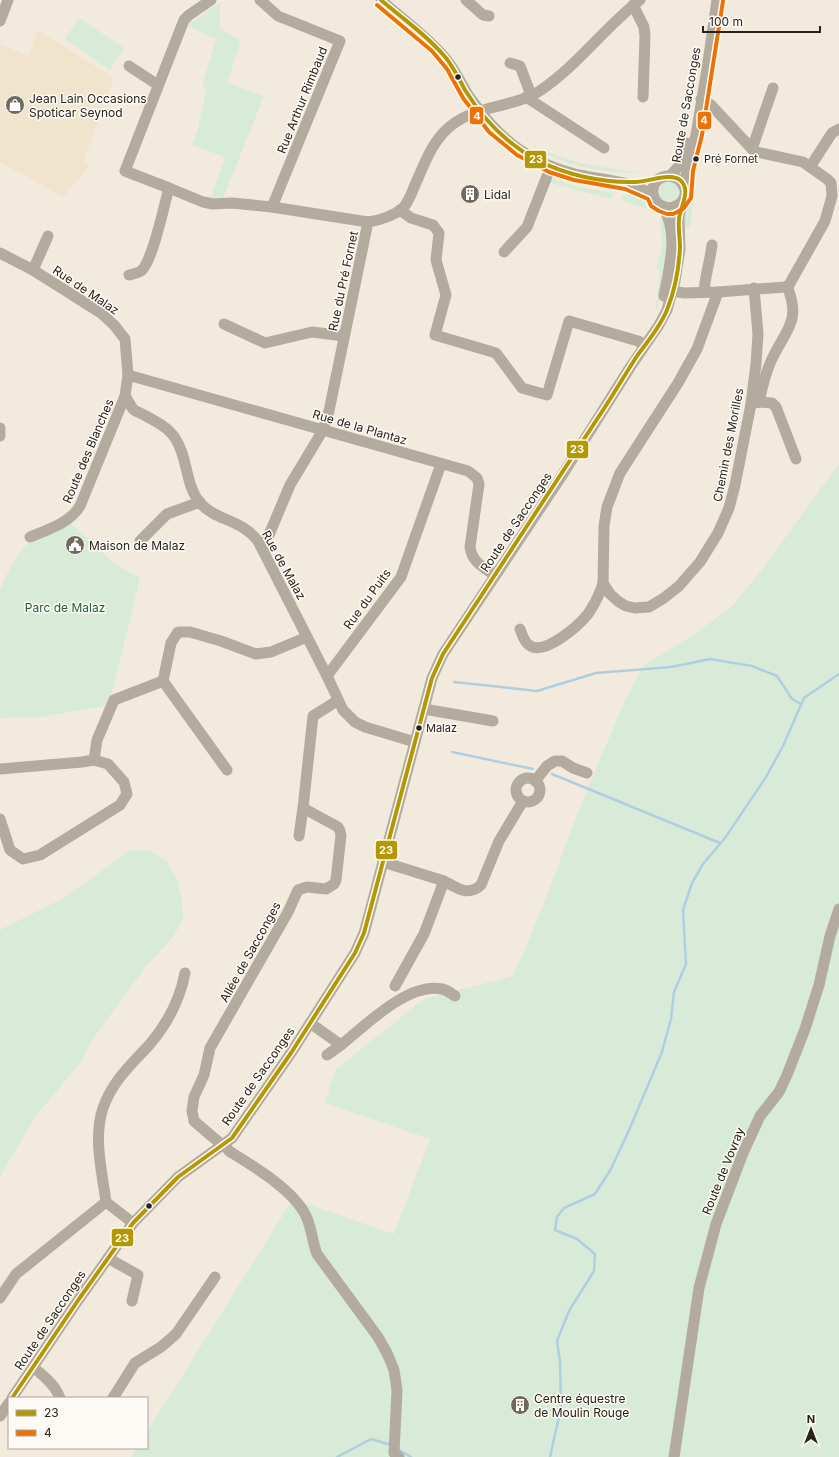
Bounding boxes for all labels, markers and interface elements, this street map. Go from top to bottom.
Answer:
scale bar [703,8,820,34]
text: 100 m [709,14,743,29]
street label: Rue Arthur Rimbaud [274,44,330,156]
street label: Route de Sacconges [668,46,704,164]
unlabelled marker [453,72,463,82]
place label: Jean Lain Occasions Spoticar Seynod [29,91,147,120]
shop icon: Jean Lain Occasions Spoticar Seynod [4,94,26,116]
line badge: 4 [469,106,484,125]
text: 4 [473,109,481,123]
line badge: 4 [697,111,712,130]
text: 4 [700,113,708,127]
line badge: 23 [524,150,547,169]
text: 23 [529,152,543,166]
place label: Pré Fornet [704,152,758,166]
marker: Pré Fornet [691,154,701,164]
building icon: Lidal [459,183,481,205]
place label: Lidal [484,187,511,202]
street label: Rue du Pré Fornet [325,230,361,332]
street label: Rue de Malaz [50,262,122,318]
street label: Chemin des Morilles [710,387,746,503]
street label: Route des Blanches [59,397,117,505]
street label: Rue de la Plantaz [311,406,409,448]
line badge: 23 [566,440,589,459]
text: 23 [570,442,584,456]
street label: Route de Sacconges [477,469,555,575]
street label: Rue de Malaz [259,528,309,602]
public building icon: Maison de Malaz [64,534,86,556]
place label: Maison de Malaz [89,538,185,553]
street label: Rue du Puits [340,566,394,632]
park label: Parc de Malaz [25,600,105,615]
place label: Malaz [426,721,457,735]
marker: Malaz [414,723,424,733]
line badge: 23 [375,840,398,860]
text: 23 [379,843,393,857]
street label: Allée de Sacconges [216,899,284,1005]
street label: Route de Sacconges [218,1024,298,1128]
street label: Route de Vovray [699,1125,747,1217]
unlabelled marker [144,1201,154,1211]
line badge: 23 [111,1228,134,1247]
text: 23 [115,1231,129,1245]
street label: Route de Sacconges [11,1267,89,1373]
place label: Centre équestre de Moulin Rouge [534,1391,629,1420]
building icon: Centre équestre de Moulin Rouge [509,1394,531,1416]
legend [8,1397,148,1449]
text: 23 [44,1405,59,1420]
north arrow [791,1409,831,1449]
text: N [807,1412,815,1426]
text: 4 [44,1425,52,1440]

